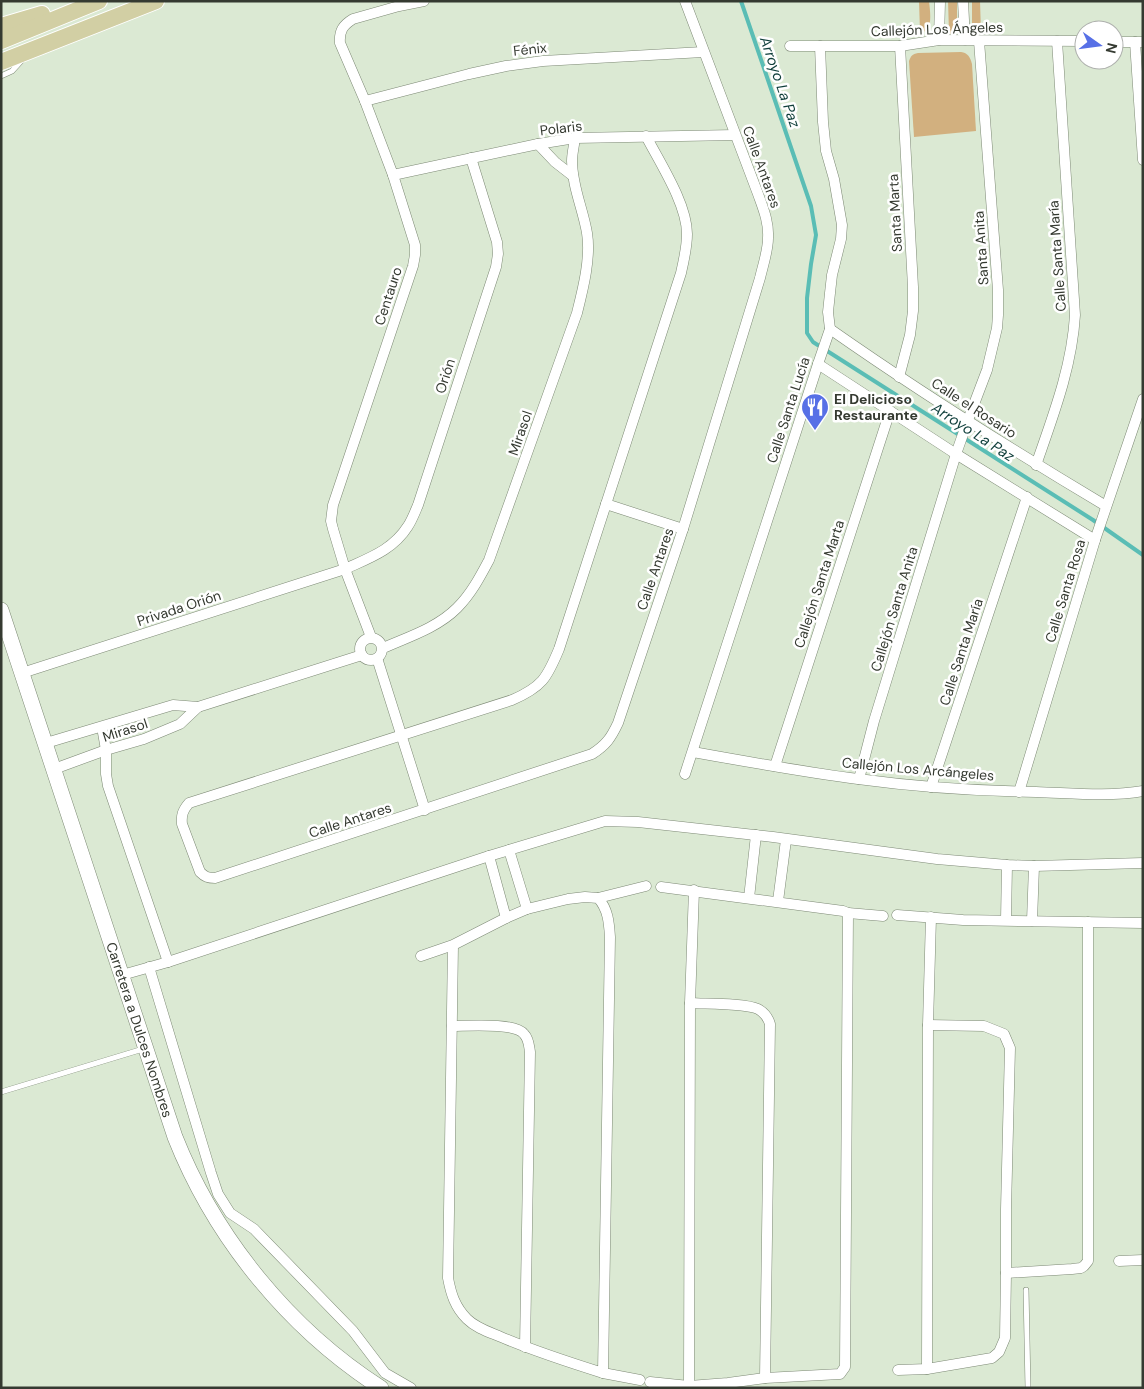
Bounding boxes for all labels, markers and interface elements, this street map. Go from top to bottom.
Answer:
street label: Callejón Los Ángeles [871,18,1003,40]
north arrow [1074,20,1124,70]
water label: Arroyo La Paz [755,33,805,130]
street label: Fénix [512,38,548,60]
text: N [1102,41,1122,55]
street label: Polaris [539,116,583,140]
street label: Calle Antares [739,124,785,210]
street label: Santa Marta [884,173,906,253]
street label: Calle Santa María [1044,200,1070,312]
street label: Santa Anita [969,210,993,286]
street label: Centauro [370,265,406,327]
street label: Calle Santa Lucía [762,355,814,465]
street label: Orión [431,356,459,396]
street label: Calle el Rosario [928,374,1020,442]
place label: El Delicioso Restaurante [834,390,918,424]
restaurant icon: El Delicioso Restaurante [800,392,830,431]
water label: Arroyo La Paz [927,397,1018,466]
street label: Mirasol [504,408,536,458]
street label: Callejón Santa Marta [790,518,848,650]
street label: Calle Antares [633,525,677,613]
street label: Calle Santa Rosa [1041,537,1089,645]
street label: Callejón Santa Anita [866,544,922,674]
street label: Privada Orión [135,586,223,630]
street label: Calle Santa María [935,596,987,708]
street label: Mirasol [100,714,150,746]
street label: Callejón Los Arcángeles [841,753,995,785]
street label: Calle Antares [306,798,394,842]
street label: Carretera a Dulces Nombres [102,940,177,1120]

